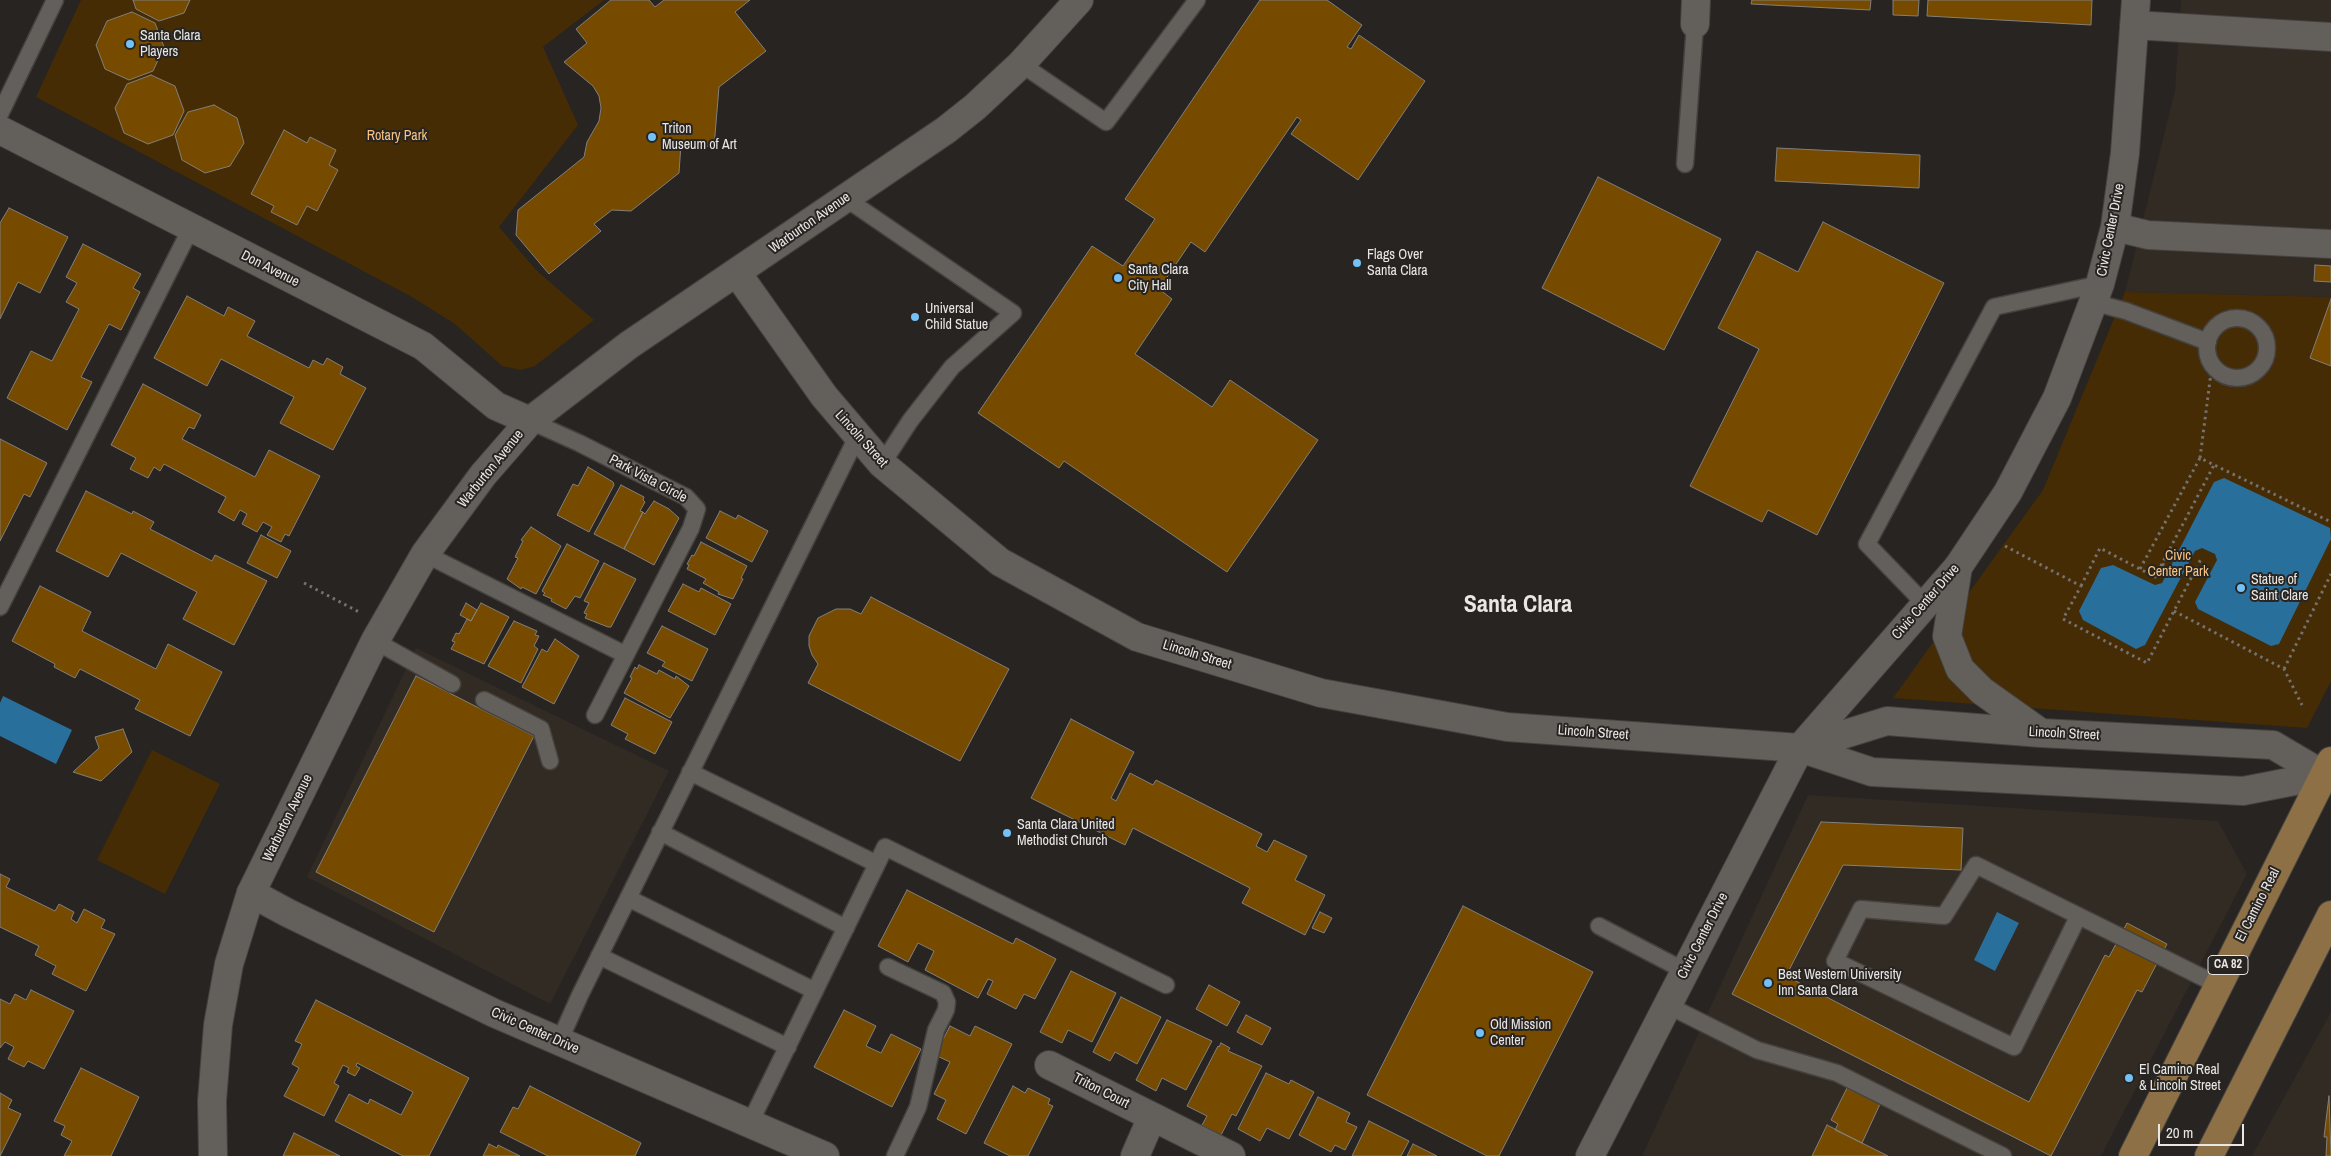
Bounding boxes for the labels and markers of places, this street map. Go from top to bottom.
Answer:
place label: Santa Clara Players [140,28,201,60]
marker: Santa Clara Players [124,38,136,50]
place label: Triton Museum of Art [662,121,737,154]
marker: Triton Museum of Art [646,131,658,143]
place label: Flags Over Santa Clara [1367,247,1428,280]
marker: Flags Over Santa Clara [1351,257,1363,269]
place label: Santa Clara City Hall [1128,262,1189,294]
marker: Santa Clara City Hall [1112,272,1124,284]
place label: Universal Child Statue [925,301,988,334]
marker: Universal Child Statue [909,311,921,323]
place label: Statue of Saint Clare [2251,572,2308,604]
marker: Statue of Saint Clare [2235,582,2247,594]
place label: Santa Clara United Methodist Church [1017,817,1115,850]
marker: Santa Clara United Methodist Church [1001,827,1013,839]
place label: Best Western University Inn Santa Clara [1778,967,1902,1000]
marker: Best Western University Inn Santa Clara [1762,977,1774,989]
place label: Old Mission Center [1490,1017,1551,1050]
marker: Old Mission Center [1474,1027,1486,1039]
place label: El Camino Real & Lincoln Street [2139,1062,2221,1094]
marker: El Camino Real & Lincoln Street [2123,1072,2135,1084]

